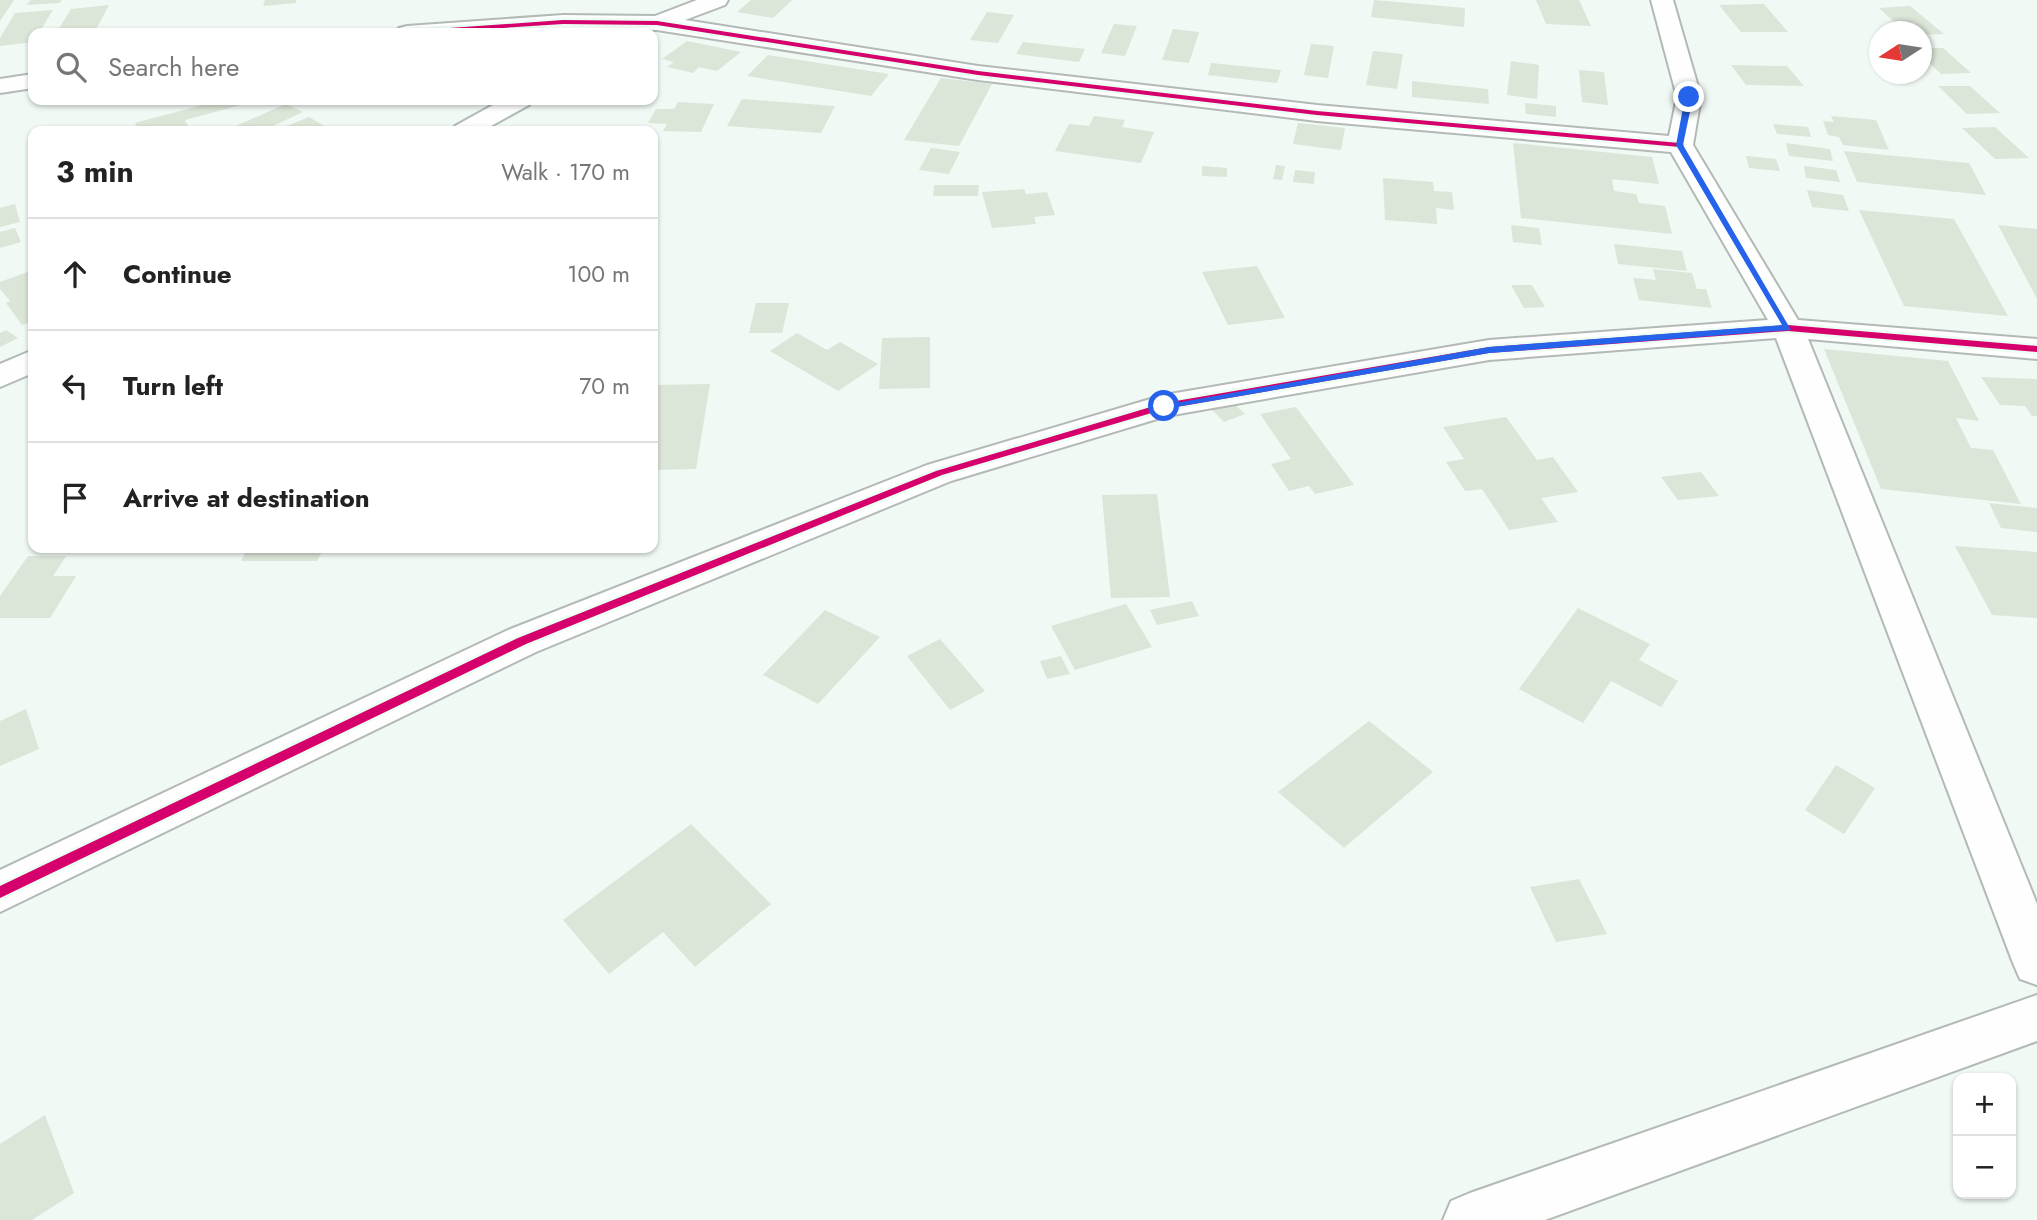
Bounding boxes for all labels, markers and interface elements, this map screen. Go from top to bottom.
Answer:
north arrow [1869,21,1932,84]
search box [28,28,658,105]
icon: search [52,48,90,86]
text: Search here [108,48,240,86]
route end [1673,81,1704,112]
text: 3 min [56,150,134,193]
text: Walk · 170 m [501,155,630,189]
icon: ahead [56,255,94,293]
text: Continue [123,255,232,293]
text: 100 m [567,257,630,291]
icon: left [56,367,94,405]
text: Turn left [123,367,223,405]
text: 70 m [579,369,630,403]
route start [1148,390,1179,421]
icon: arrive [56,479,94,517]
text: Arrive at destination [123,479,370,517]
map controls [1953,1073,2016,1199]
button: + [1953,1073,2016,1136]
button: − [1953,1136,2016,1199]

